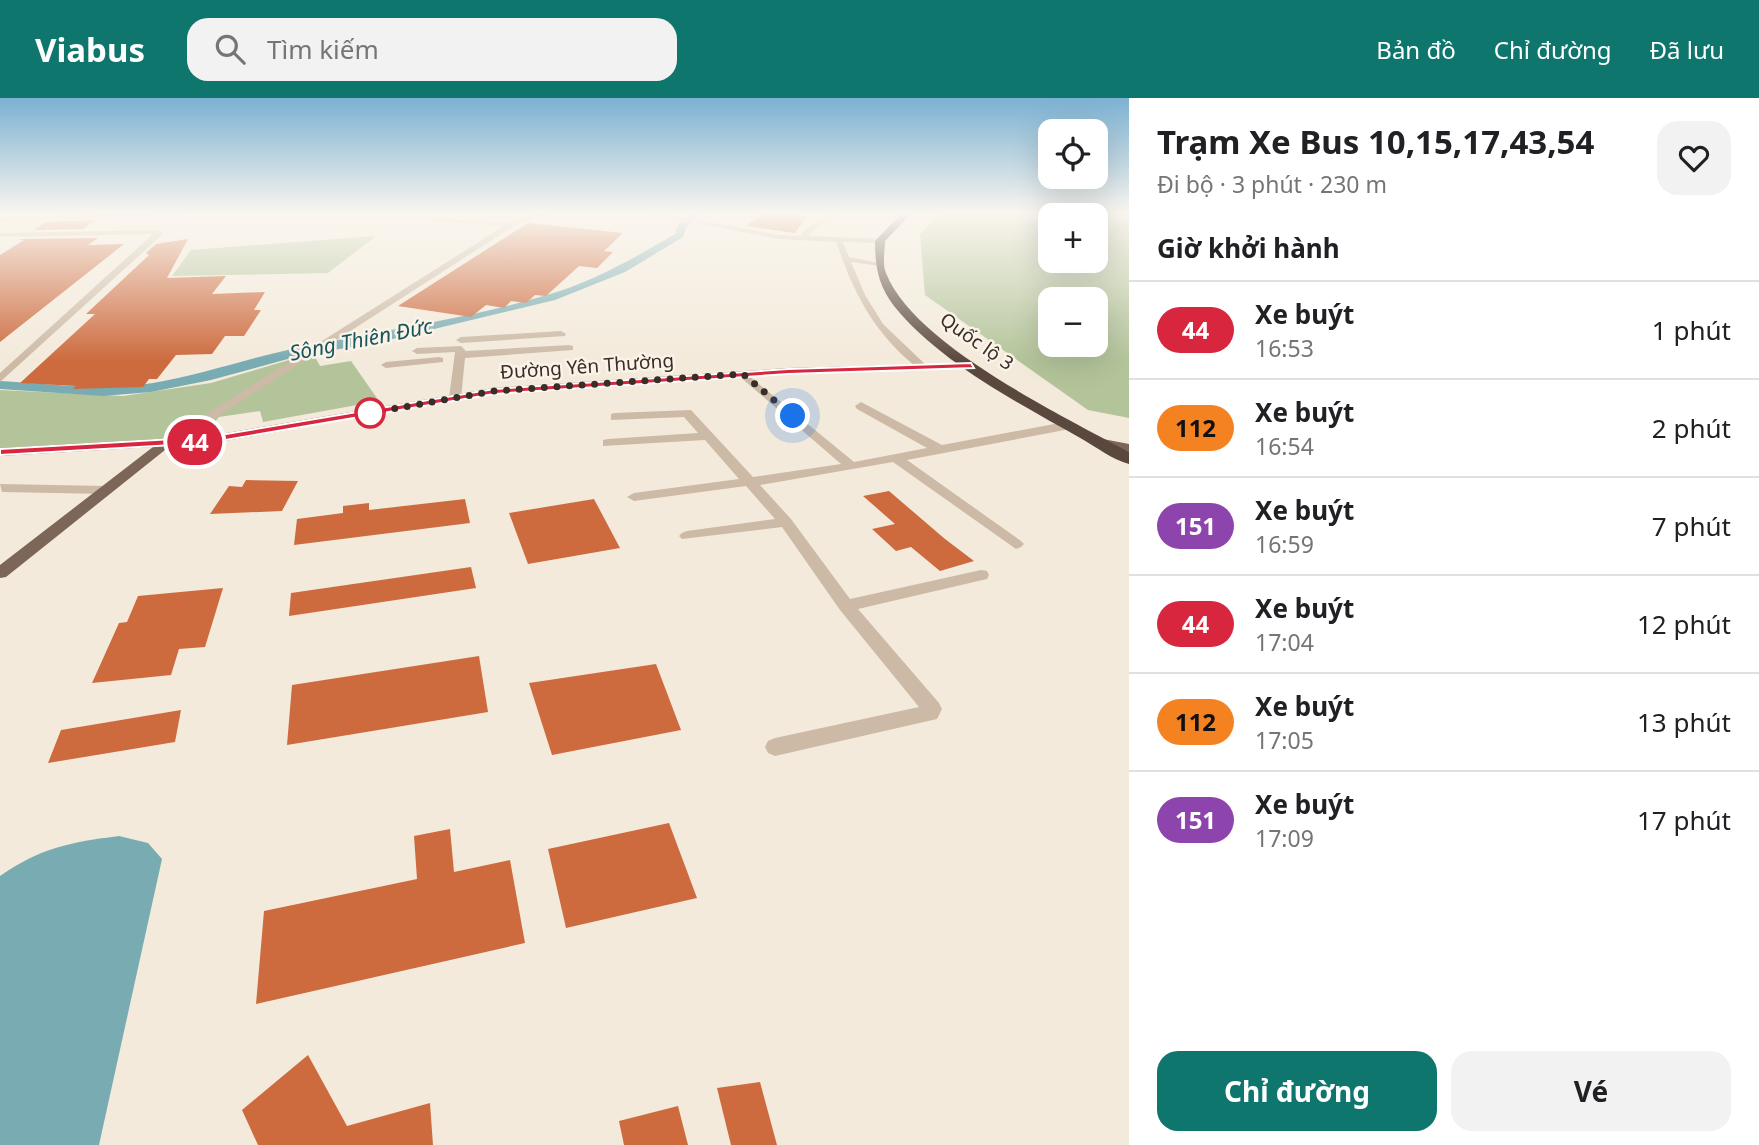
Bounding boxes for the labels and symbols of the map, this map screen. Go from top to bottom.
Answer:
street label: Quốc lộ 3 [935,306,1019,376]
water label: Sông Thiên Đức [287,311,435,367]
street label: Đường Yên Thường [499,347,675,385]
unlabelled marker [355,398,385,428]
your location [775,398,810,433]
line badge: 44 [164,419,227,465]

